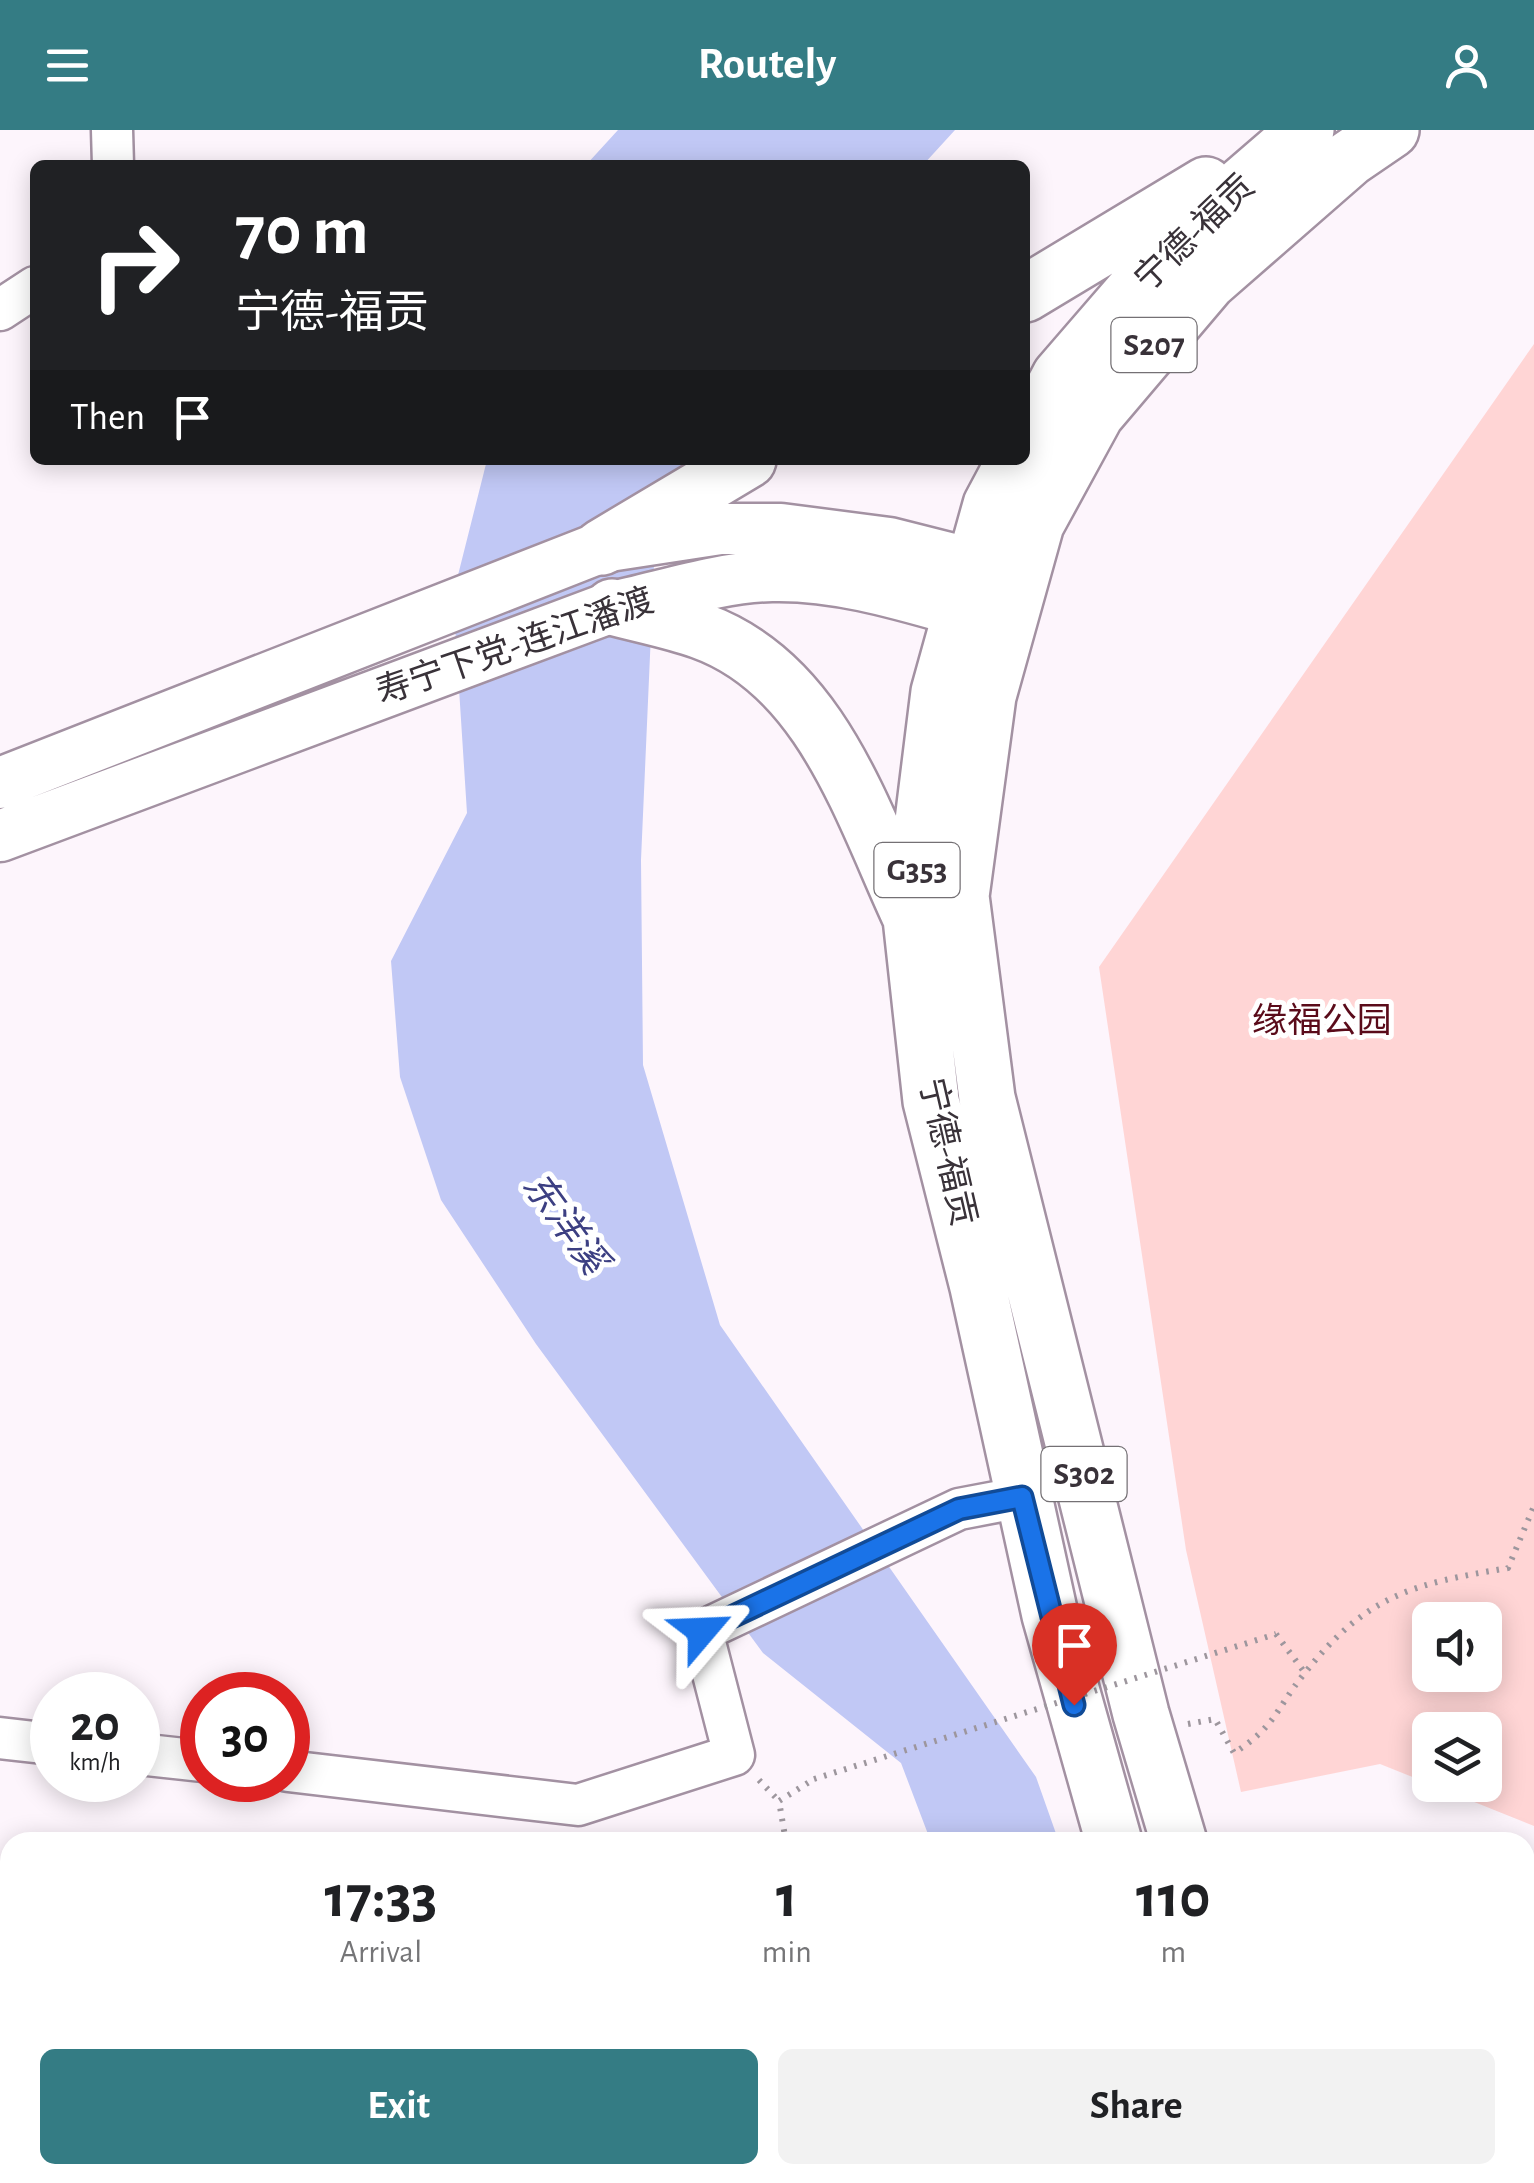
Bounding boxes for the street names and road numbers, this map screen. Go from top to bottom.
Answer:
street label: 宁德-福贡 [1127,167,1261,298]
road number: S207 [1112,318,1196,372]
street label: 寿宁下党-连江潘渡 [371,581,658,711]
road number: G353 [874,843,960,897]
street label: 宁德-福贡 [913,1074,983,1229]
road number: S302 [1042,1447,1126,1501]

